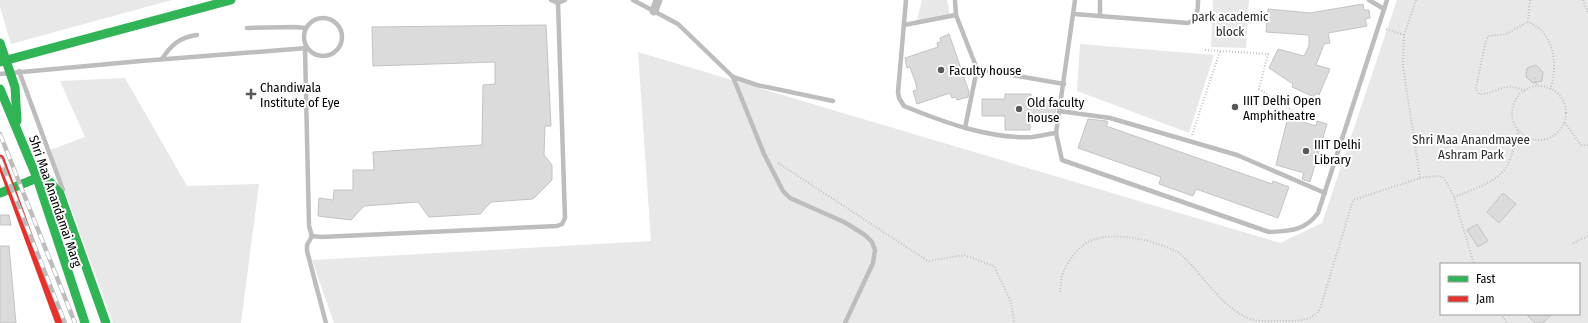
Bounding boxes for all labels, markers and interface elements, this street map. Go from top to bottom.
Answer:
park label: park academic block [1191,9,1269,39]
place label: Faculty house [949,63,1022,78]
marker: Faculty house [936,65,946,75]
place label: Chandiwala Institute of Eye [260,80,340,110]
marker: Chandiwala Institute of Eye [245,88,257,100]
place label: IIIT Delhi Open Amphitheatre [1243,93,1321,123]
place label: Old faculty house [1027,95,1085,125]
marker: IIIT Delhi Open Amphitheatre [1230,102,1240,112]
marker: Old faculty house [1014,104,1024,114]
park label: Shri Maa Anandmayee Ashram Park [1412,132,1530,162]
street label: Shri Maa Anandamai Marg [26,133,85,270]
place label: IIIT Delhi Library [1314,137,1361,167]
marker: IIIT Delhi Library [1301,146,1311,156]
legend [1440,263,1580,315]
text: Fast [1476,272,1495,286]
text: Jam [1476,292,1494,306]

